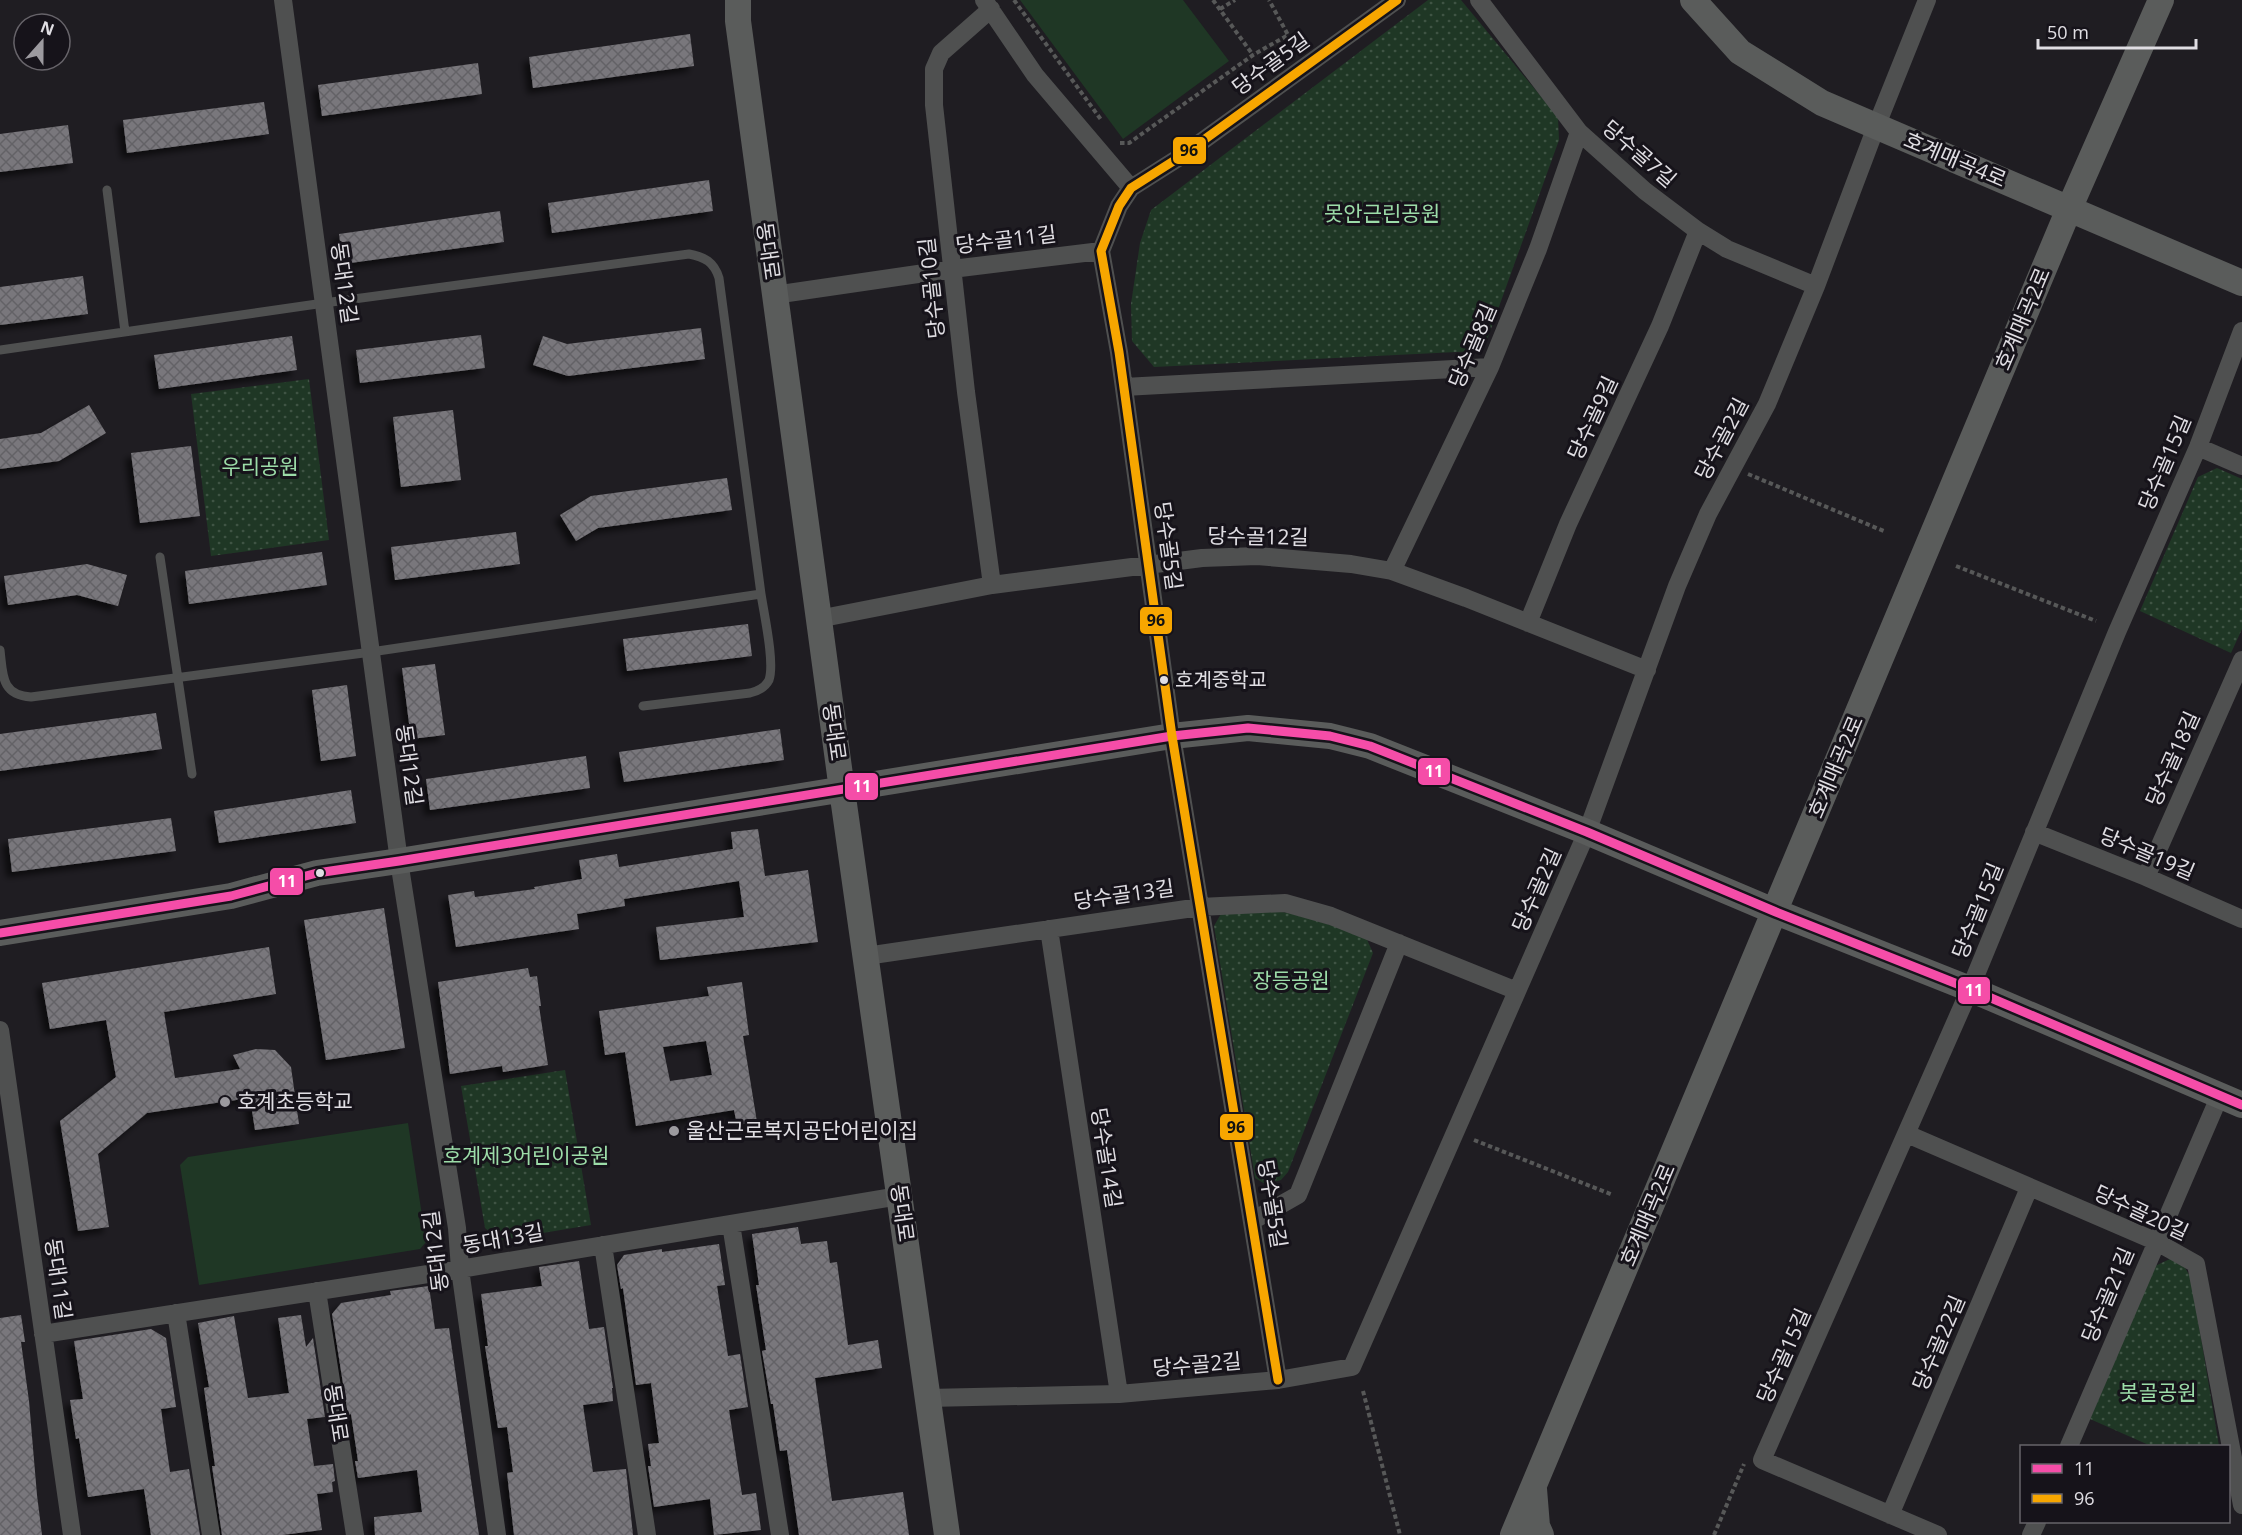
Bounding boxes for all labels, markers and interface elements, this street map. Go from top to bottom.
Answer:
north arrow [12,12,72,72]
scale bar [2038,12,2196,50]
text: N [37,15,57,41]
text: 50 m [2047,20,2089,44]
street label: 당수골5길 [1226,26,1315,101]
street label: 당수골7길 [1597,113,1683,193]
street label: 호계매곡4로 [1900,125,2011,193]
line badge: 96 [1172,136,1207,165]
text: 96 [1180,139,1198,161]
park label: 못안근린공원 [1324,199,1440,227]
street label: 당수골11길 [954,219,1058,259]
street label: 동대로 [751,220,787,282]
street label: 당수골10길 [912,236,950,340]
street label: 동대12길 [325,240,365,325]
street label: 호계매곡2로 [1988,263,2056,374]
street label: 당수골8길 [1442,299,1502,392]
street label: 당수골9길 [1561,371,1624,464]
street label: 당수골2길 [1688,393,1754,485]
street label: 당수골15길 [2131,411,2197,515]
park label: 우리공원 [221,452,299,480]
street label: 당수골5길 [1149,500,1189,592]
street label: 당수골12길 [1207,521,1309,551]
line badge: 96 [1139,606,1173,635]
text: 96 [1147,609,1165,631]
place label: 호계중학교 [1175,666,1267,693]
marker: 호계중학교 [1158,674,1170,686]
street label: 동대로 [817,701,853,763]
street label: 당수골18길 [2139,707,2205,811]
street label: 호계매곡2로 [1801,711,1869,822]
street label: 동대12길 [390,722,430,807]
line badge: 11 [1417,757,1451,786]
text: 11 [1425,760,1443,782]
line badge: 11 [844,772,879,801]
text: 11 [853,775,871,797]
street label: 당수골19길 [2095,820,2199,886]
street label: 당수골2길 [1505,843,1567,936]
street label: 당수골15길 [1945,858,2009,963]
line badge: 11 [269,867,304,896]
unlabelled marker [314,867,326,879]
text: 11 [278,870,296,892]
street label: 당수골13길 [1072,873,1176,915]
park label: 장등공원 [1252,966,1330,994]
line badge: 11 [1957,976,1991,1005]
text: 11 [1965,979,1983,1001]
place label: 호계초등학교 [237,1087,353,1115]
marker: 호계초등학교 [218,1095,232,1109]
street label: 당수골14길 [1085,1106,1129,1210]
line badge: 96 [1219,1113,1254,1141]
place label: 울산근로복지공단어린이집 [686,1116,918,1144]
text: 96 [1227,1116,1245,1138]
marker: 울산근로복지공단어린이집 [667,1124,681,1138]
park label: 호계제3어린이공원 [443,1141,609,1169]
street label: 당수골5길 [1252,1158,1294,1250]
street label: 호계매곡2로 [1613,1159,1681,1270]
street label: 당수골20길 [2090,1178,2193,1246]
street label: 동대로 [885,1182,921,1244]
street label: 동대12길 [416,1209,454,1294]
street label: 동대13길 [460,1217,546,1259]
street label: 동대11길 [39,1236,79,1321]
street label: 당수골21길 [2074,1243,2140,1347]
street label: 당수골22길 [1905,1291,1971,1395]
street label: 당수골15길 [1750,1304,1816,1408]
street label: 당수골2길 [1151,1346,1243,1382]
park label: 봇골공원 [2119,1378,2197,1406]
street label: 동대로 [319,1382,355,1444]
legend [2020,1445,2230,1523]
text: 11 [2074,1456,2095,1480]
text: 96 [2074,1486,2095,1510]

